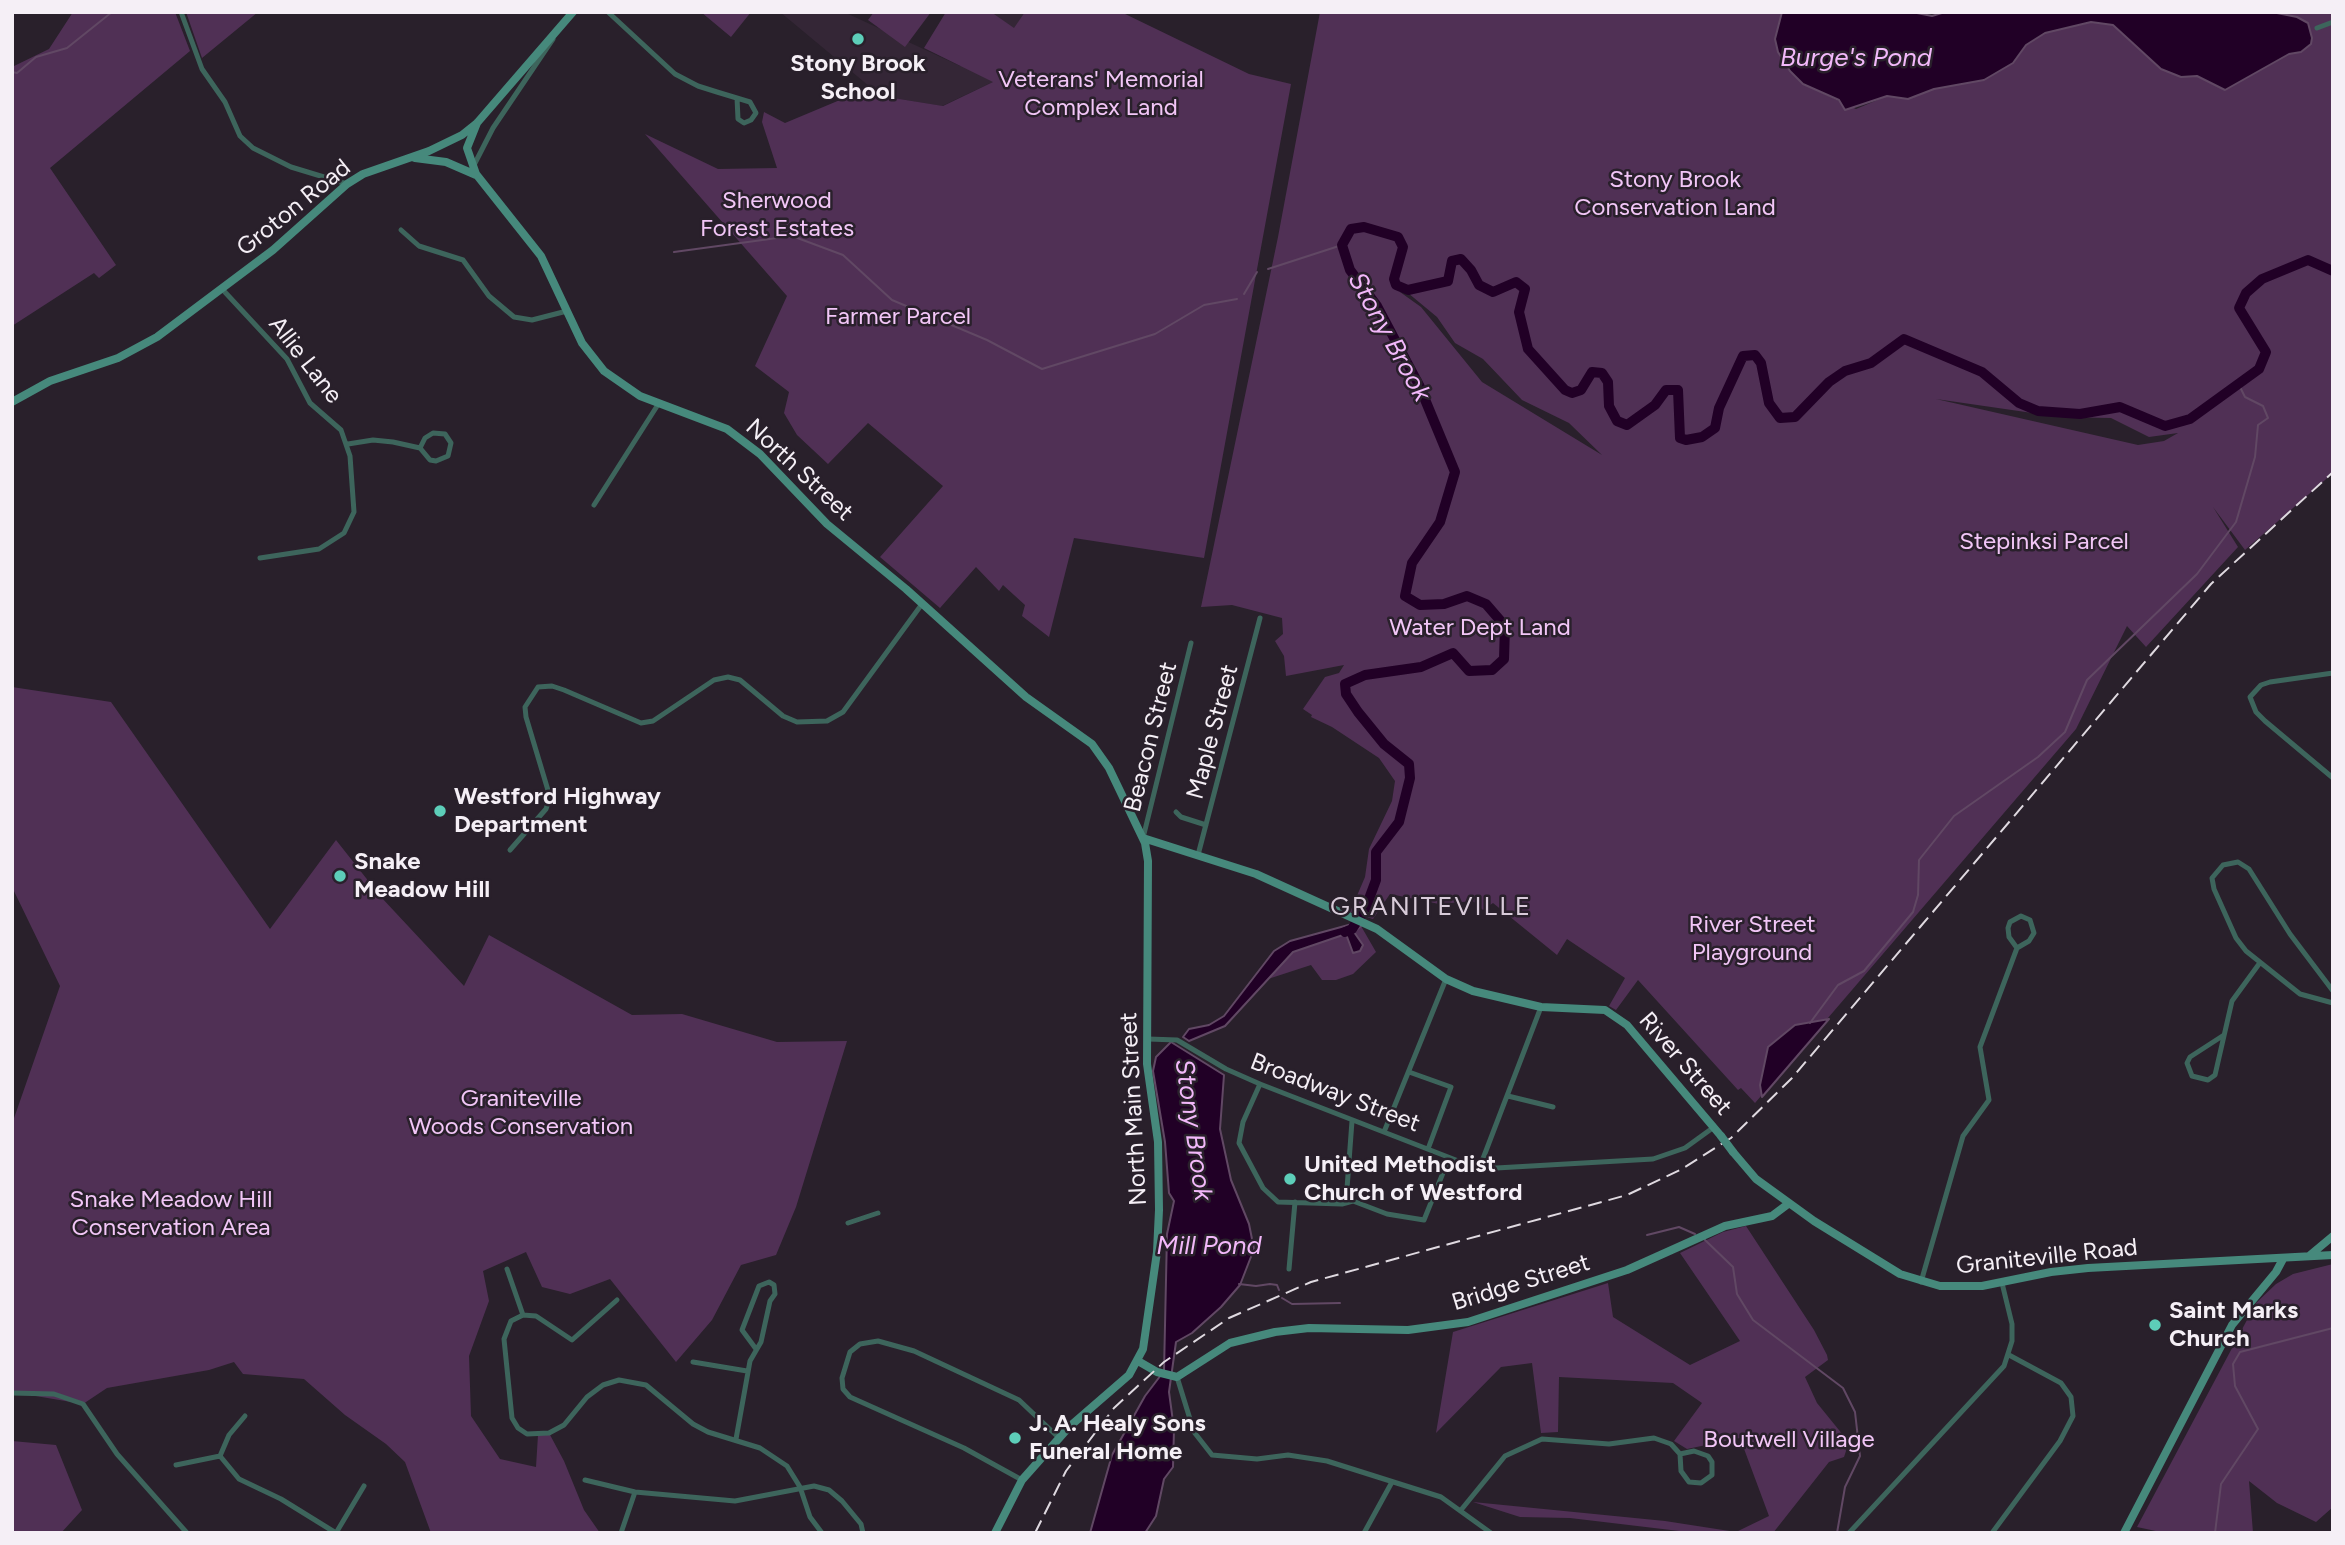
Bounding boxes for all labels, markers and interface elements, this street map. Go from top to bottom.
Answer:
marker: Stony Brook School [850,31,866,47]
water label: Burge's Pond [1780,42,1932,74]
place label: Stony Brook School [790,50,926,106]
park label: Veterans' Memorial Complex Land [998,66,1204,122]
street label: Groton Road [231,153,357,263]
park label: Stony Brook Conservation Land [1574,166,1776,222]
park label: Sherwood Forest Estates [700,187,854,243]
water label: Stony Brook [1341,267,1437,407]
park label: Farmer Parcel [825,303,971,331]
street label: Allie Lane [262,311,348,409]
street label: North Street [739,413,859,527]
park label: Stepinksi Parcel [1959,528,2129,556]
park label: Water Dept Land [1389,614,1571,642]
street label: Beacon Street [1118,659,1184,815]
street label: Maple Street [1181,662,1245,802]
place label: Westford Highway Department [454,783,661,839]
marker: Westford Highway Department [432,803,448,819]
place label: Snake Meadow Hill [354,848,490,904]
marker: Snake Meadow Hill [332,868,348,884]
district label: GRANITEVILLE [1331,891,1531,923]
park label: River Street Playground [1688,911,1816,967]
street label: River Street [1632,1007,1738,1121]
street label: North Main Street [1115,1012,1153,1206]
street label: Broadway Street [1246,1047,1424,1139]
water label: Stony Brook [1168,1057,1218,1203]
park label: Graniteville Woods Conservation [409,1085,633,1141]
place label: United Methodist Church of Westford [1304,1151,1523,1207]
marker: United Methodist Church of Westford [1282,1171,1298,1187]
park label: Snake Meadow Hill Conservation Area [70,1186,272,1242]
water label: Mill Pond [1156,1230,1262,1262]
street label: Graniteville Road [1955,1233,2139,1281]
street label: Bridge Street [1449,1248,1593,1318]
place label: Saint Marks Church [2169,1297,2298,1353]
marker: Saint Marks Church [2147,1317,2163,1333]
place label: J. A. Healy Sons Funeral Home [1029,1410,1206,1466]
park label: Boutwell Village [1703,1426,1875,1454]
marker: J. A. Healy Sons Funeral Home [1007,1430,1023,1446]

